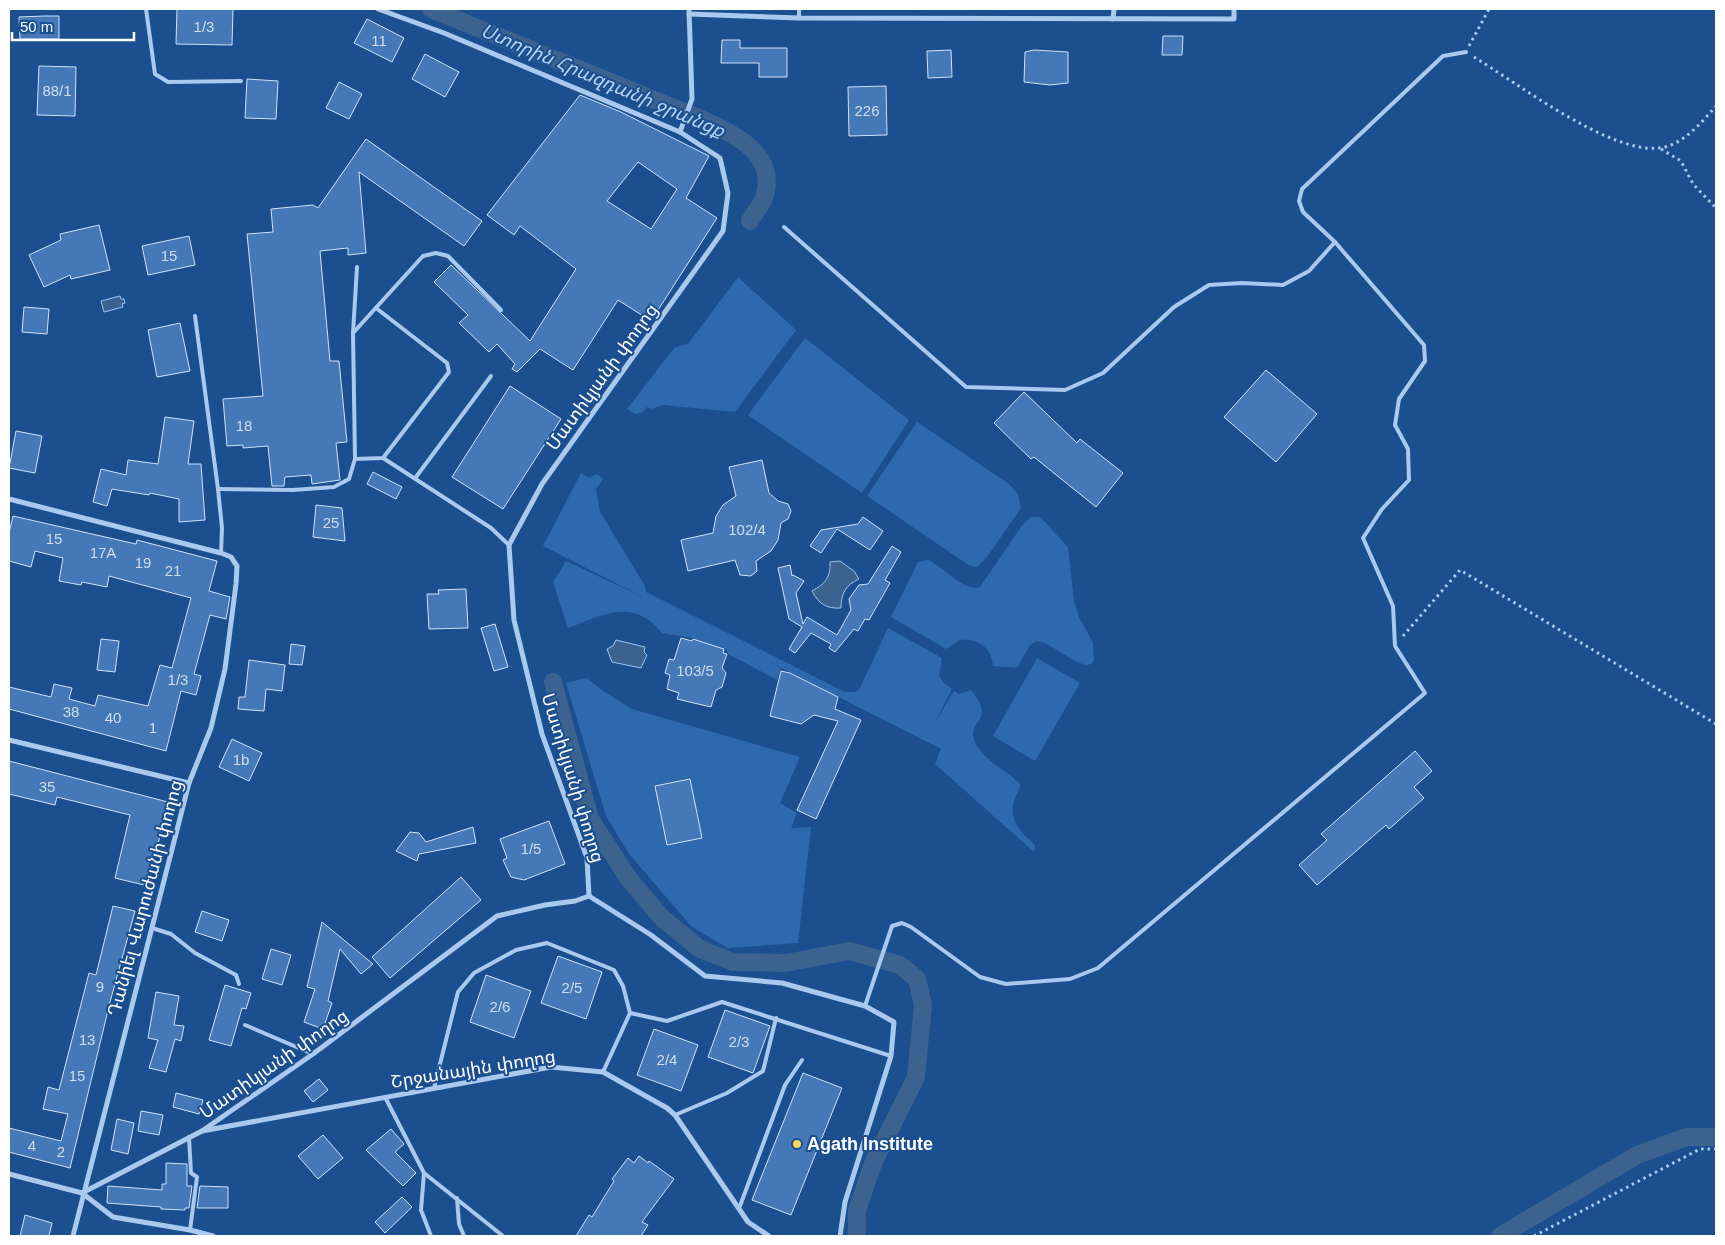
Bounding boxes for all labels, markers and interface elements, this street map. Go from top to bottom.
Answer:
scale bar [12,10,135,42]
text: 50 m [20,18,53,35]
house number: 1/3 [194,18,214,35]
water label: Ստորին Հրազդանի ջրանցք [478,20,728,143]
house number: 11 [371,32,387,49]
house number: 88/1 [42,82,72,99]
house number: 226 [854,102,880,119]
house number: 15 [161,247,177,264]
street label: Մատիկյանի փողոց [542,300,662,454]
house number: 18 [236,417,252,434]
house number: 25 [323,514,339,531]
house number: 102/4 [728,521,766,538]
house number: 15 [46,530,62,547]
house number: 17A [90,544,116,561]
house number: 19 [135,554,151,571]
house number: 21 [165,562,181,579]
house number: 103/5 [676,662,714,679]
house number: 1/3 [168,671,188,688]
street label: Մատիկյանի փողոց [538,691,608,865]
house number: 38 [63,703,79,720]
house number: 40 [105,709,121,726]
house number: 1 [149,719,157,736]
house number: 1b [233,751,249,768]
house number: 35 [39,778,55,795]
street label: Դանիել Վարուժանի փողոց [104,778,186,1018]
house number: 1/5 [521,840,541,857]
house number: 9 [96,978,104,995]
house number: 2/5 [562,979,582,996]
house number: 2/6 [490,998,510,1015]
street label: Մատիկյանի փողոց [196,1005,352,1123]
house number: 13 [79,1031,95,1048]
house number: 2/3 [729,1033,749,1050]
street label: Շրջանային փողոց [389,1046,557,1092]
house number: 2/4 [657,1051,677,1068]
house number: 15 [69,1067,85,1084]
place label: Agath Institute [807,1134,933,1154]
house number: 4 [28,1137,36,1154]
marker: Agath Institute [791,1138,803,1150]
house number: 2 [57,1143,65,1160]

